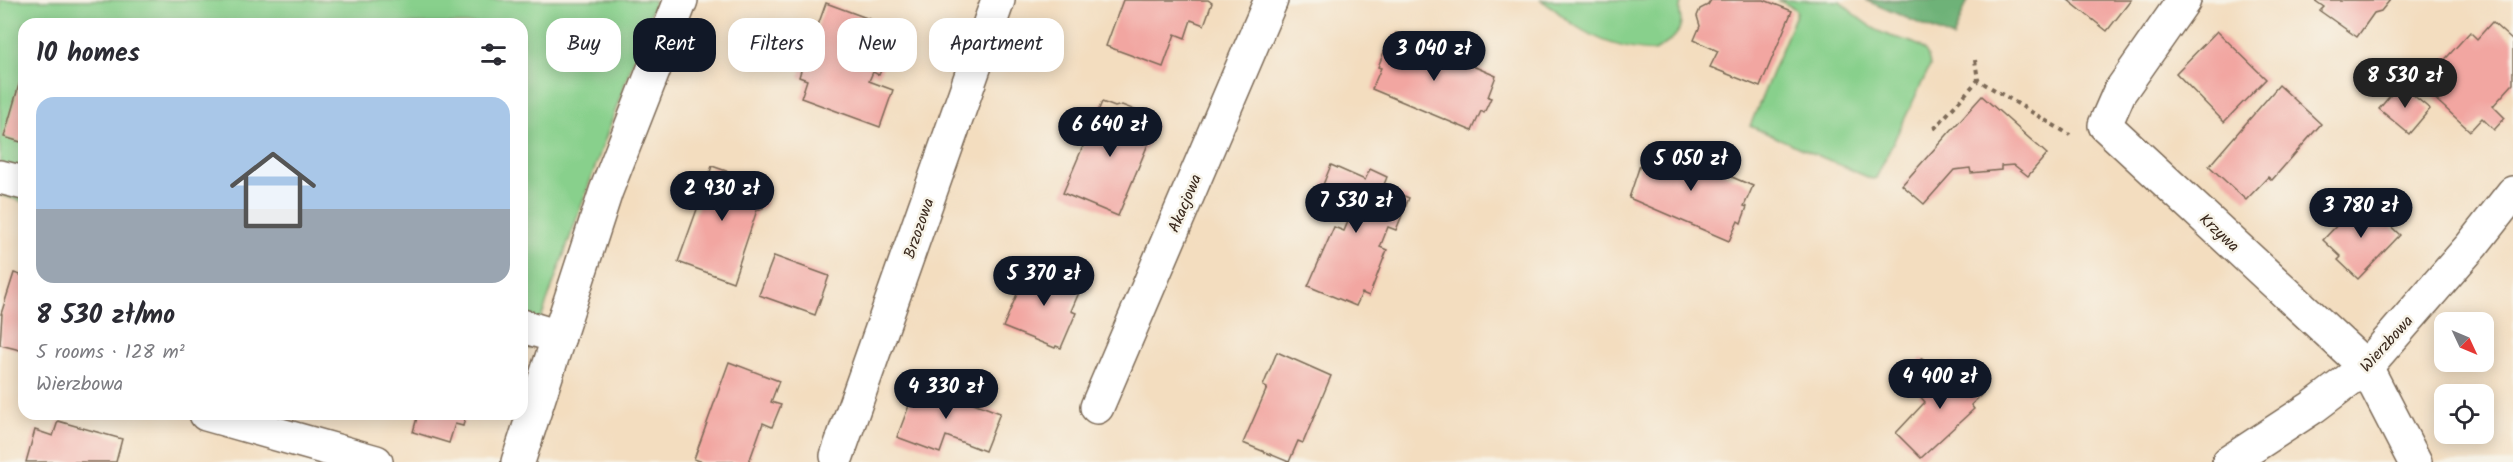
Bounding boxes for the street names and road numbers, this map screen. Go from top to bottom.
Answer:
street label: Akacjowa [1162,170,1209,237]
street label: Brzozowa [897,195,941,262]
street label: Krzywa [2193,208,2245,258]
street label: Wierzbowa [2354,310,2420,378]

